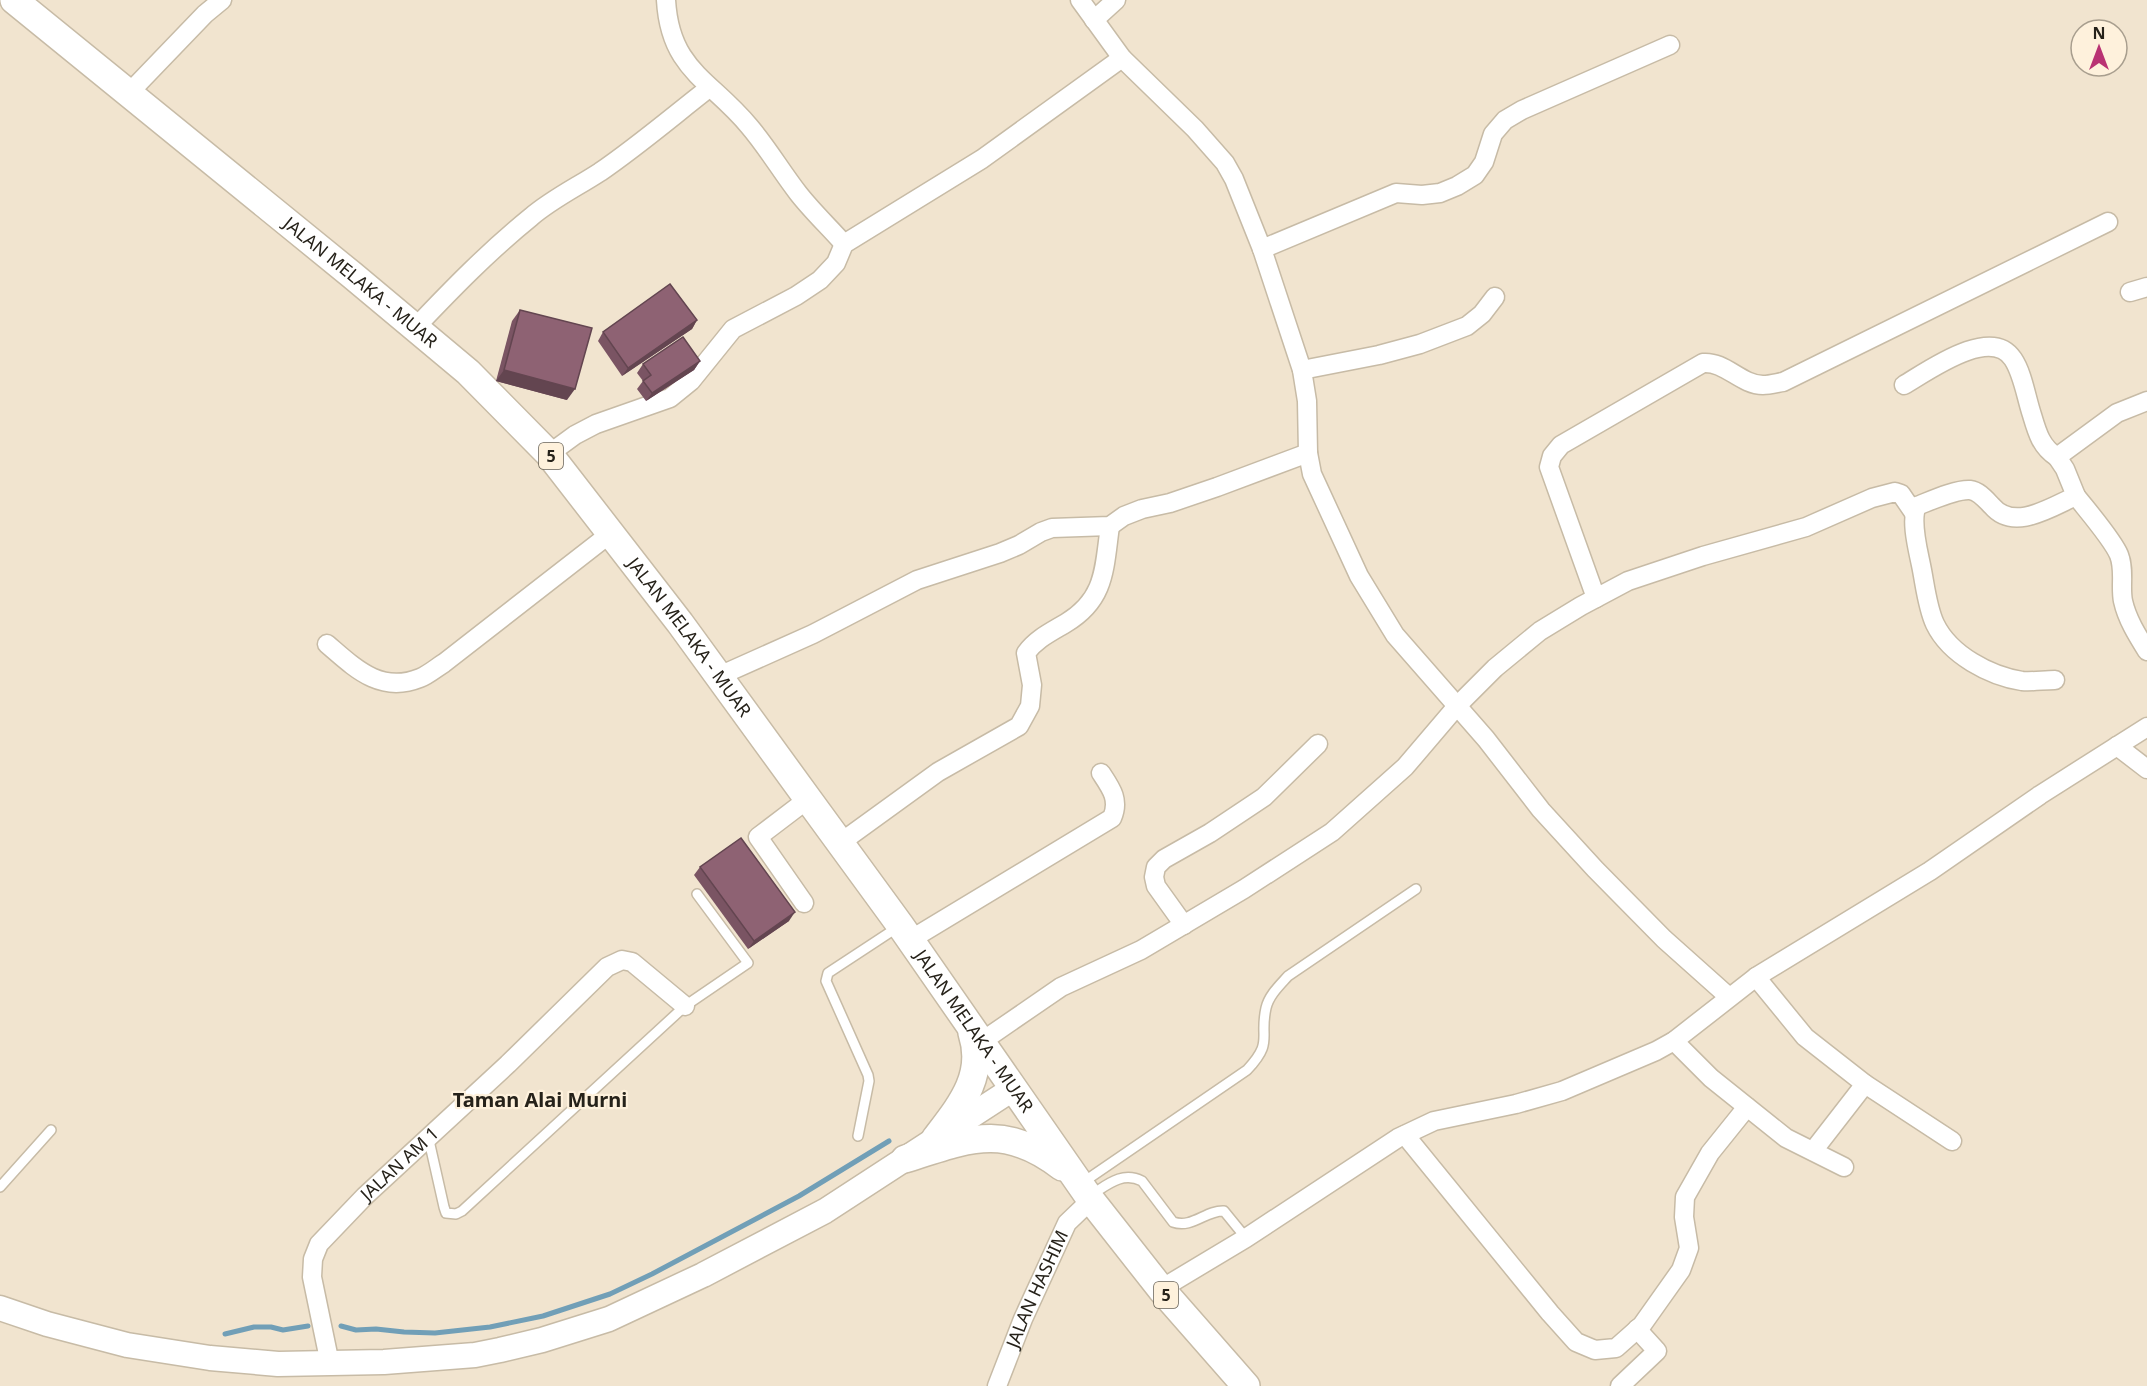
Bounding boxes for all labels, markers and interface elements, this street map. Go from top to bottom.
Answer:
north arrow [2069,18,2129,78]
text: N [2092,22,2106,44]
street label: JALAN MELAKA - MUAR [277,210,443,353]
road number: 5 [539,443,563,469]
street label: JALAN MELAKA - MUAR [621,551,757,721]
street label: JALAN MELAKA - MUAR [909,943,1039,1117]
district label: Taman Alai Murni [453,1086,627,1113]
street label: JALAN AM 1 [353,1121,444,1207]
street label: JALAN HASHIM [999,1226,1073,1353]
road number: 5 [1154,1282,1178,1308]

